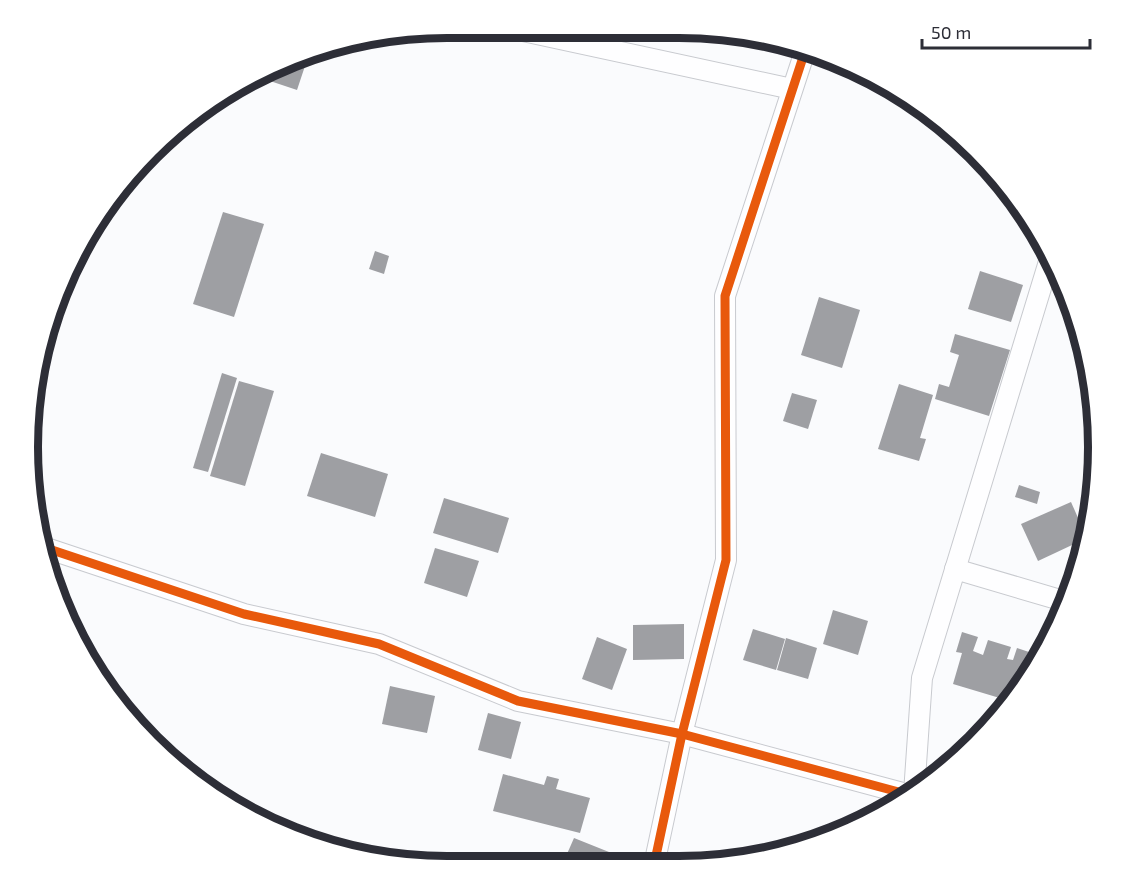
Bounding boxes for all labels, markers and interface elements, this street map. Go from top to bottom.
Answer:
scale bar [922,12,1090,50]
text: 50 m [931,21,971,43]

